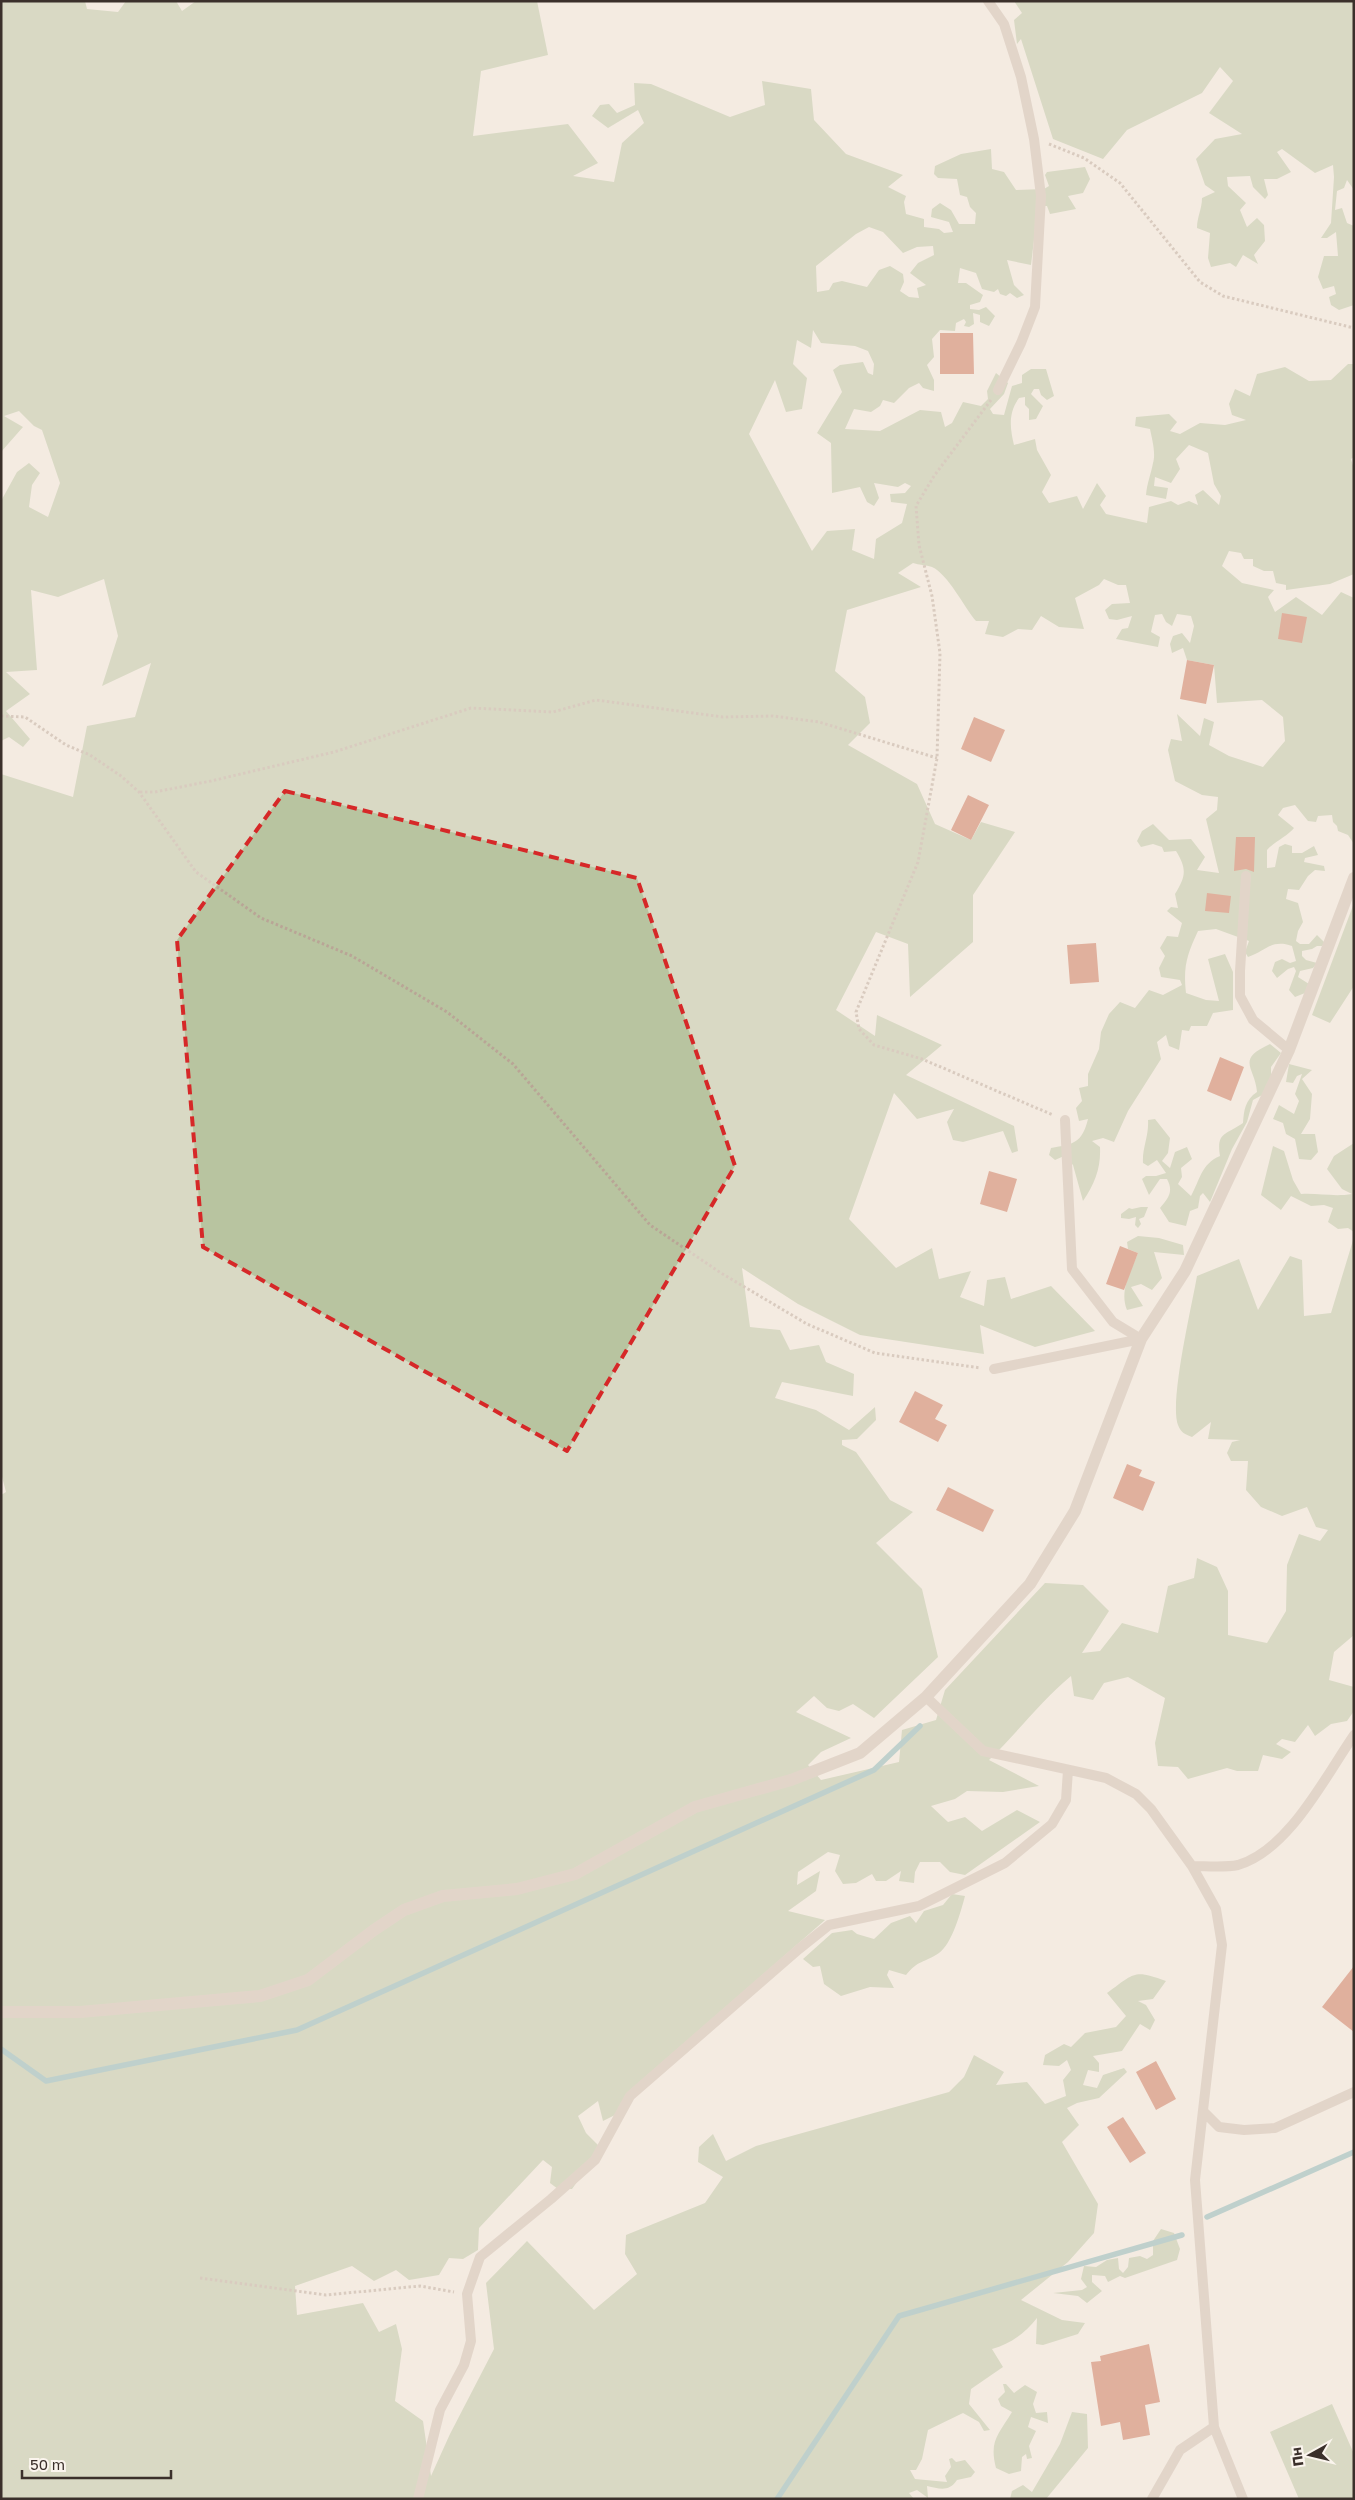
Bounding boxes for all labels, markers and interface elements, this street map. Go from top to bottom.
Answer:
north arrow [1285,2430,1335,2480]
text: Пн [1287,2446,1306,2467]
scale bar [22,2448,171,2480]
text: 50 m [30,2455,65,2473]

